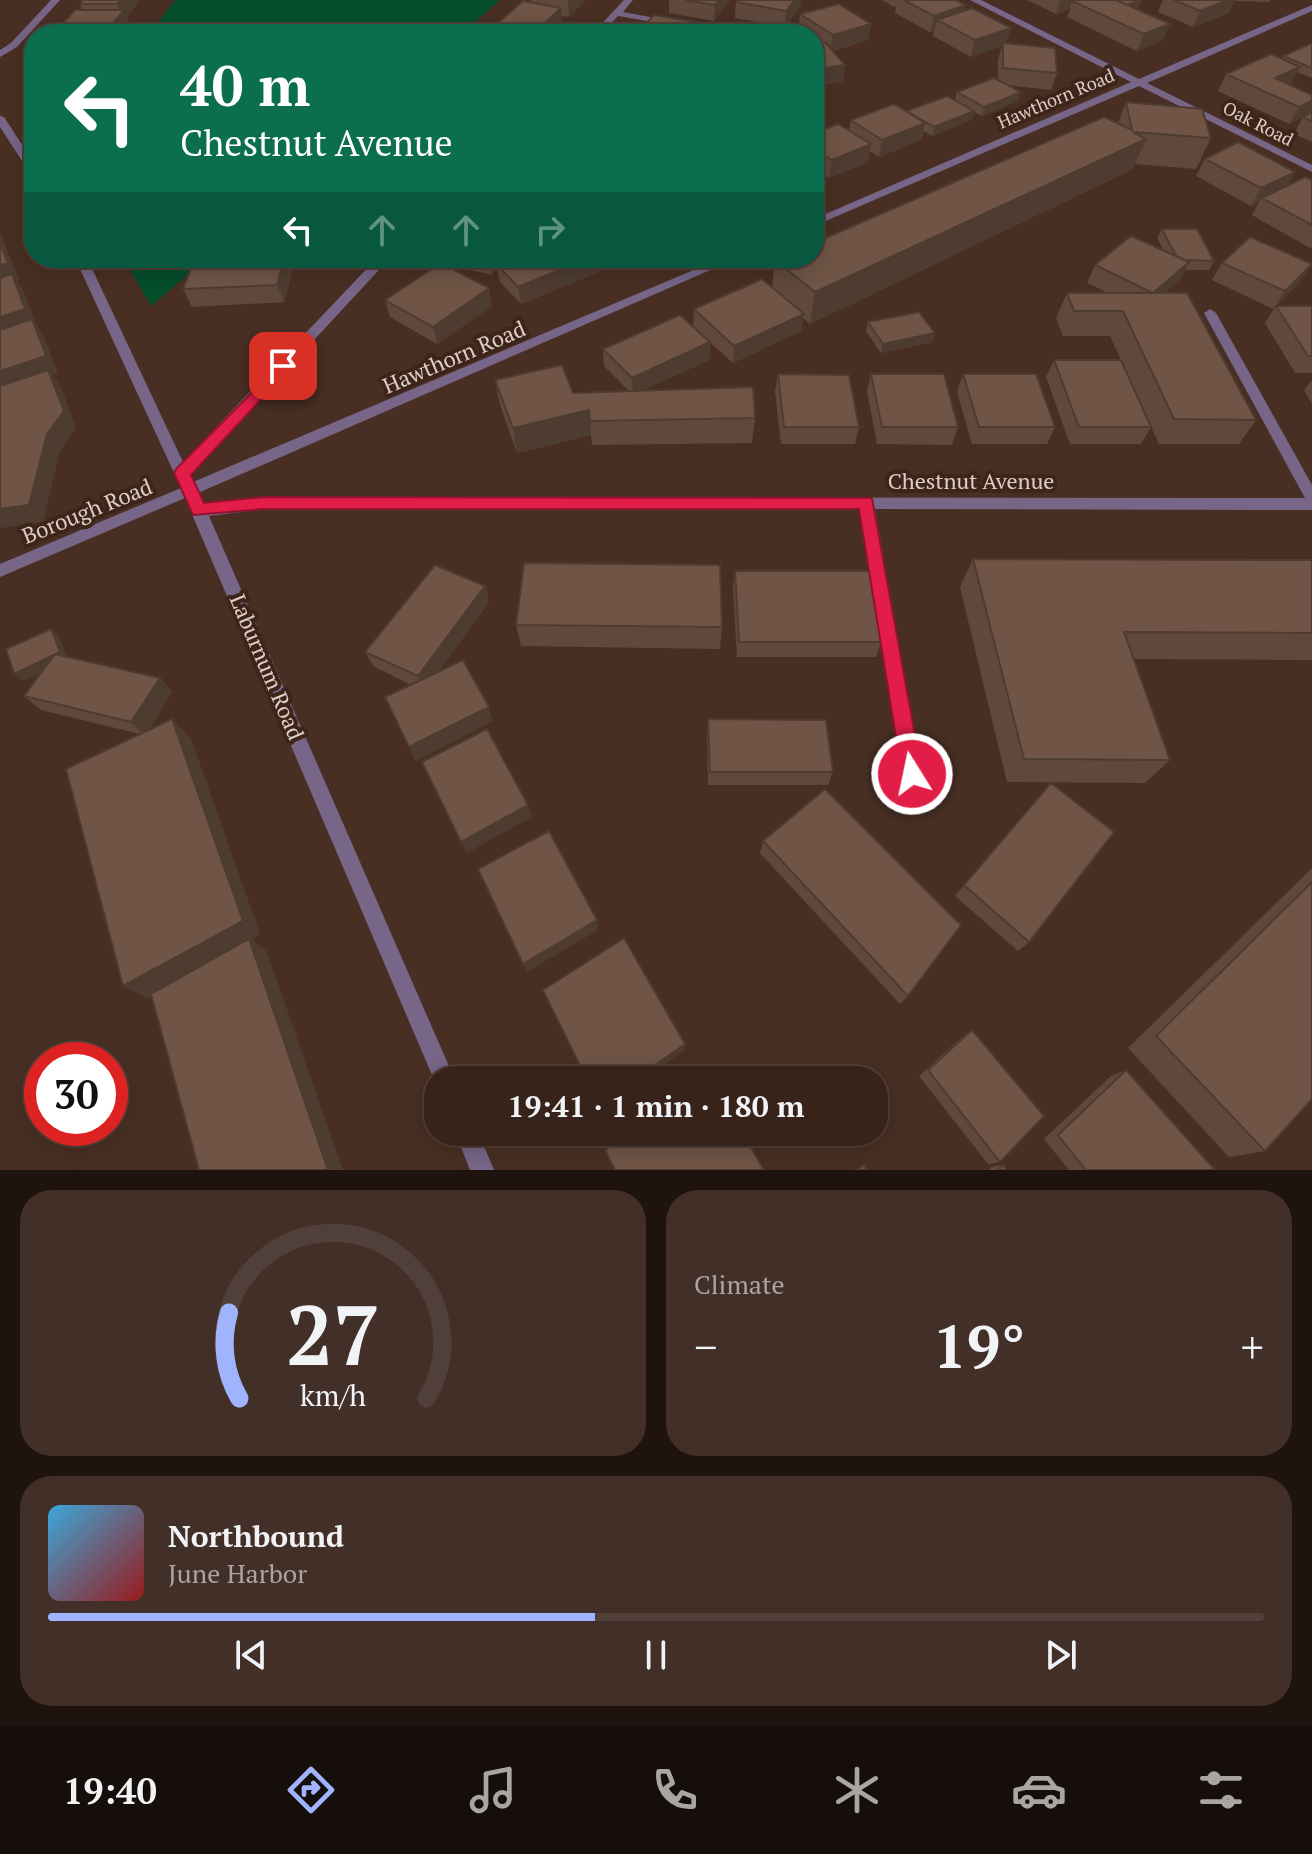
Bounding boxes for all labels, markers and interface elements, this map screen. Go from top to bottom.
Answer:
text: 40 m [180,48,310,122]
icon: left [48,56,152,160]
street label: Hawthorn Road [994,63,1118,133]
street label: Oak Road [1219,95,1298,151]
text: Chestnut Avenue [180,119,453,166]
icon: left [276,208,320,252]
icon: ahead [360,208,404,252]
icon: ahead [444,208,488,252]
icon: right [528,208,572,252]
street label: Hawthorn Road [378,313,530,400]
pin [249,332,317,400]
icon: arrive [261,344,305,388]
street label: Chestnut Avenue [888,466,1054,495]
street label: Borough Road [17,471,156,550]
street label: Laburnum Road [224,590,311,744]
position arrow [870,732,954,816]
speed limit sign: 30 [24,1042,128,1146]
text: 19:41 · 1 min · 180 m [508,1086,804,1126]
text: Climate [694,1267,785,1301]
text: 27 [286,1279,380,1389]
text: 19° [933,1306,1025,1385]
text: − [694,1317,717,1376]
text: + [1241,1317,1264,1376]
text: km/h [300,1376,366,1414]
text: Northbound [168,1516,344,1556]
text: June Harbor [168,1556,307,1590]
icon: previous [229,1633,273,1677]
icon: pause [634,1633,678,1677]
icon: next [1039,1633,1083,1677]
icon: directions [283,1762,339,1818]
icon: music [465,1762,521,1818]
icon: phone [647,1762,703,1818]
icon: climate [829,1762,885,1818]
icon: car [1011,1762,1067,1818]
icon: filters [1193,1762,1249,1818]
text: 19:40 [63,1767,157,1814]

